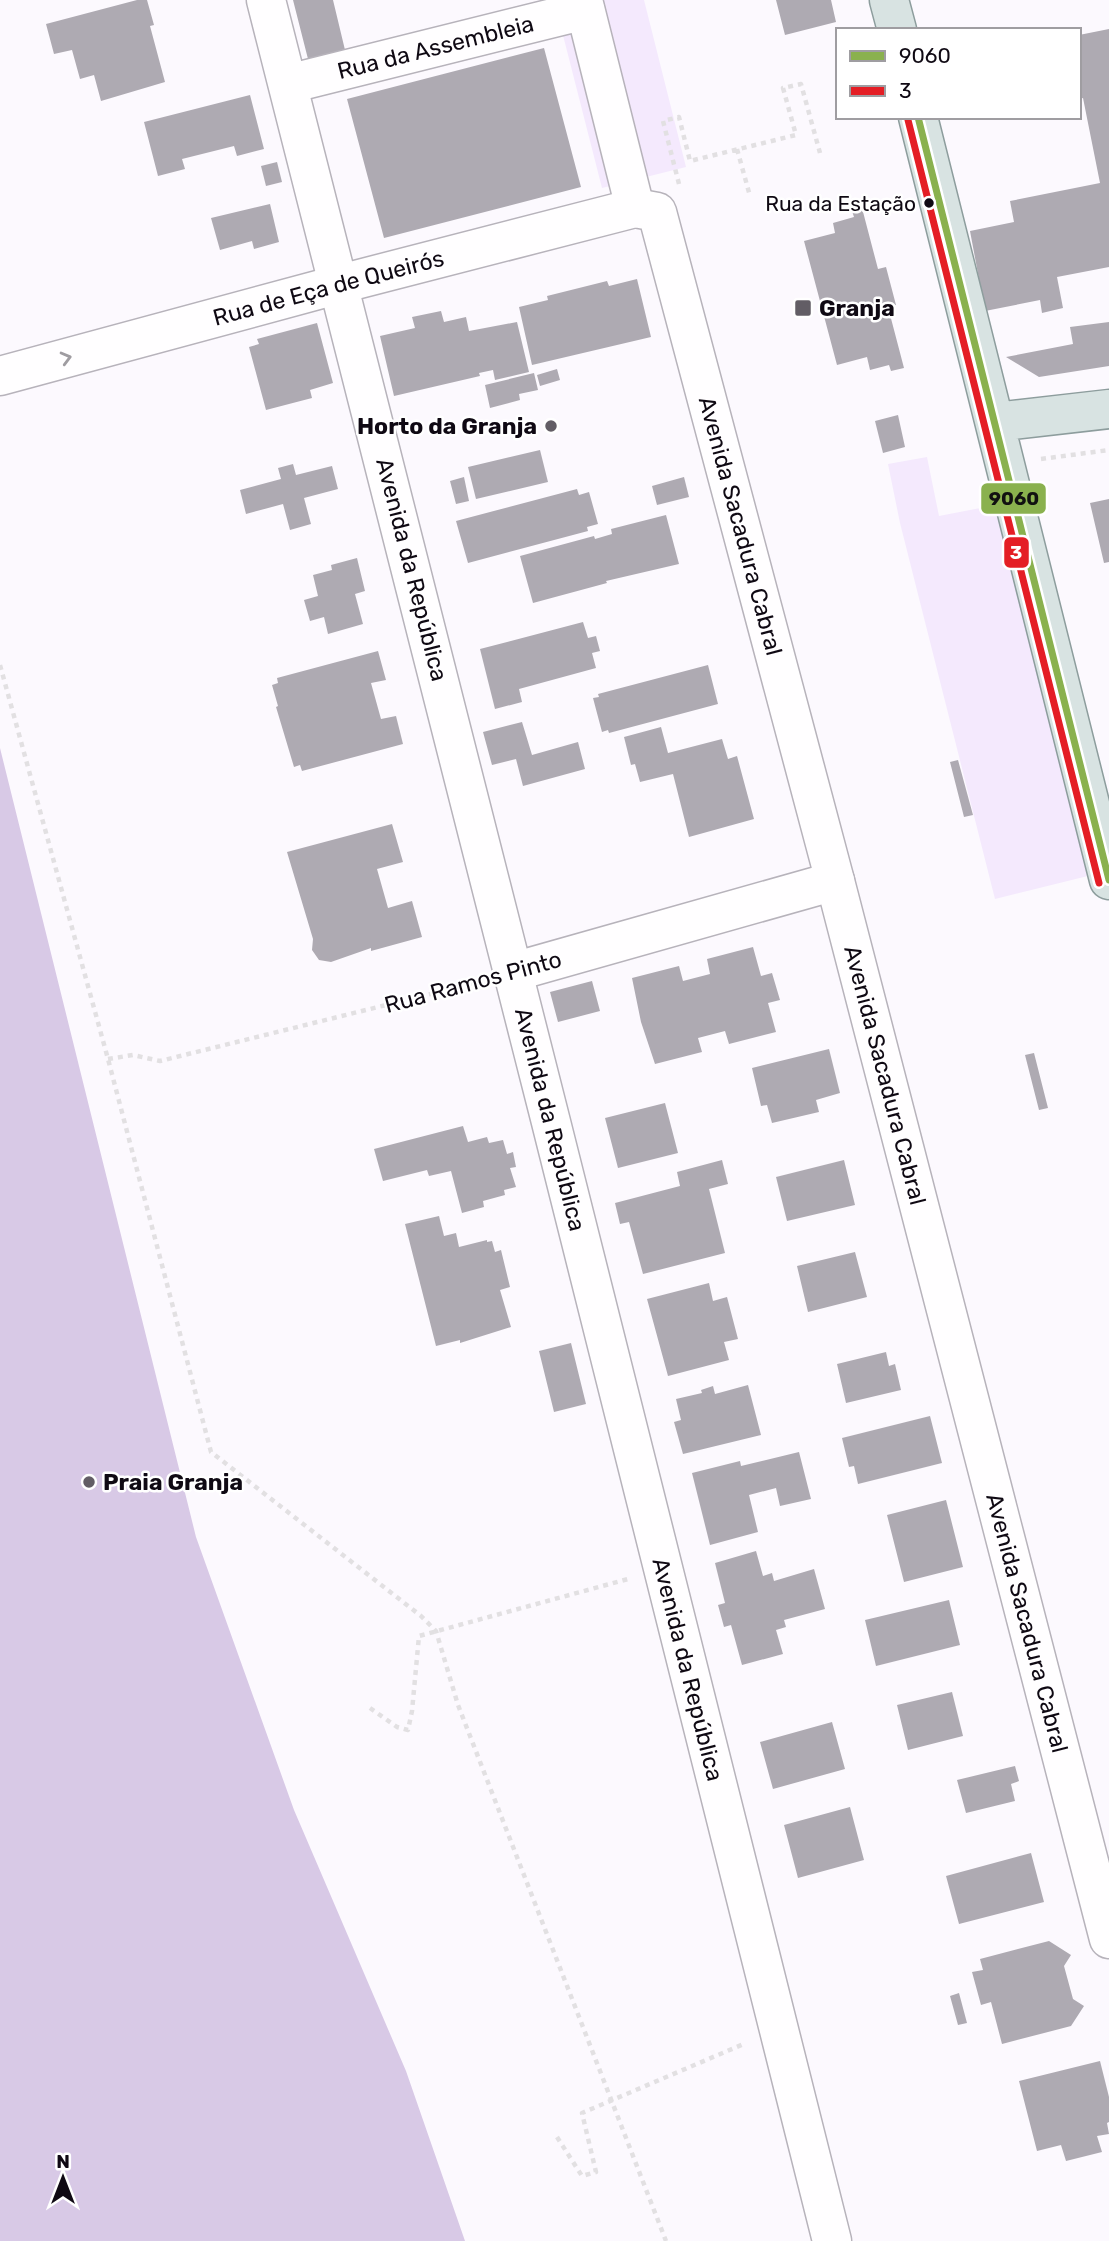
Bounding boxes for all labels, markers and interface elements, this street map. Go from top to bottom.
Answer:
street label: Rua da Assembleia [334,9,537,85]
legend [836,28,1081,119]
text: 9060 [899,43,951,68]
text: 3 [899,78,912,103]
place label: Rua da Estação [765,191,916,216]
marker: Rua da Estação [922,196,936,210]
street label: Rua de Eça de Queirós [210,244,447,332]
place label: Granja [819,294,895,322]
marker: Granja [793,298,813,318]
one-way arrow [60,352,72,367]
street label: Avenida Sacadura Cabral [693,393,788,658]
place label: Horto da Granja [357,412,537,440]
marker: Horto da Granja [543,418,559,434]
street label: Avenida da República [370,455,454,684]
line badge: 9060 [980,482,1047,515]
text: 9060 [989,487,1039,510]
line badge: 3 [1003,536,1030,569]
text: 3 [1010,541,1022,564]
street label: Avenida Sacadura Cabral [838,942,932,1208]
street label: Rua Ramos Pinto [381,945,565,1019]
street label: Avenida da República [509,1005,592,1234]
place label: Praia Granja [103,1468,243,1496]
marker: Praia Granja [81,1474,97,1490]
street label: Avenida Sacadura Cabral [980,1490,1074,1756]
street label: Avenida da República [646,1555,729,1784]
north arrow [28,2143,98,2213]
text: N [56,2150,70,2173]

